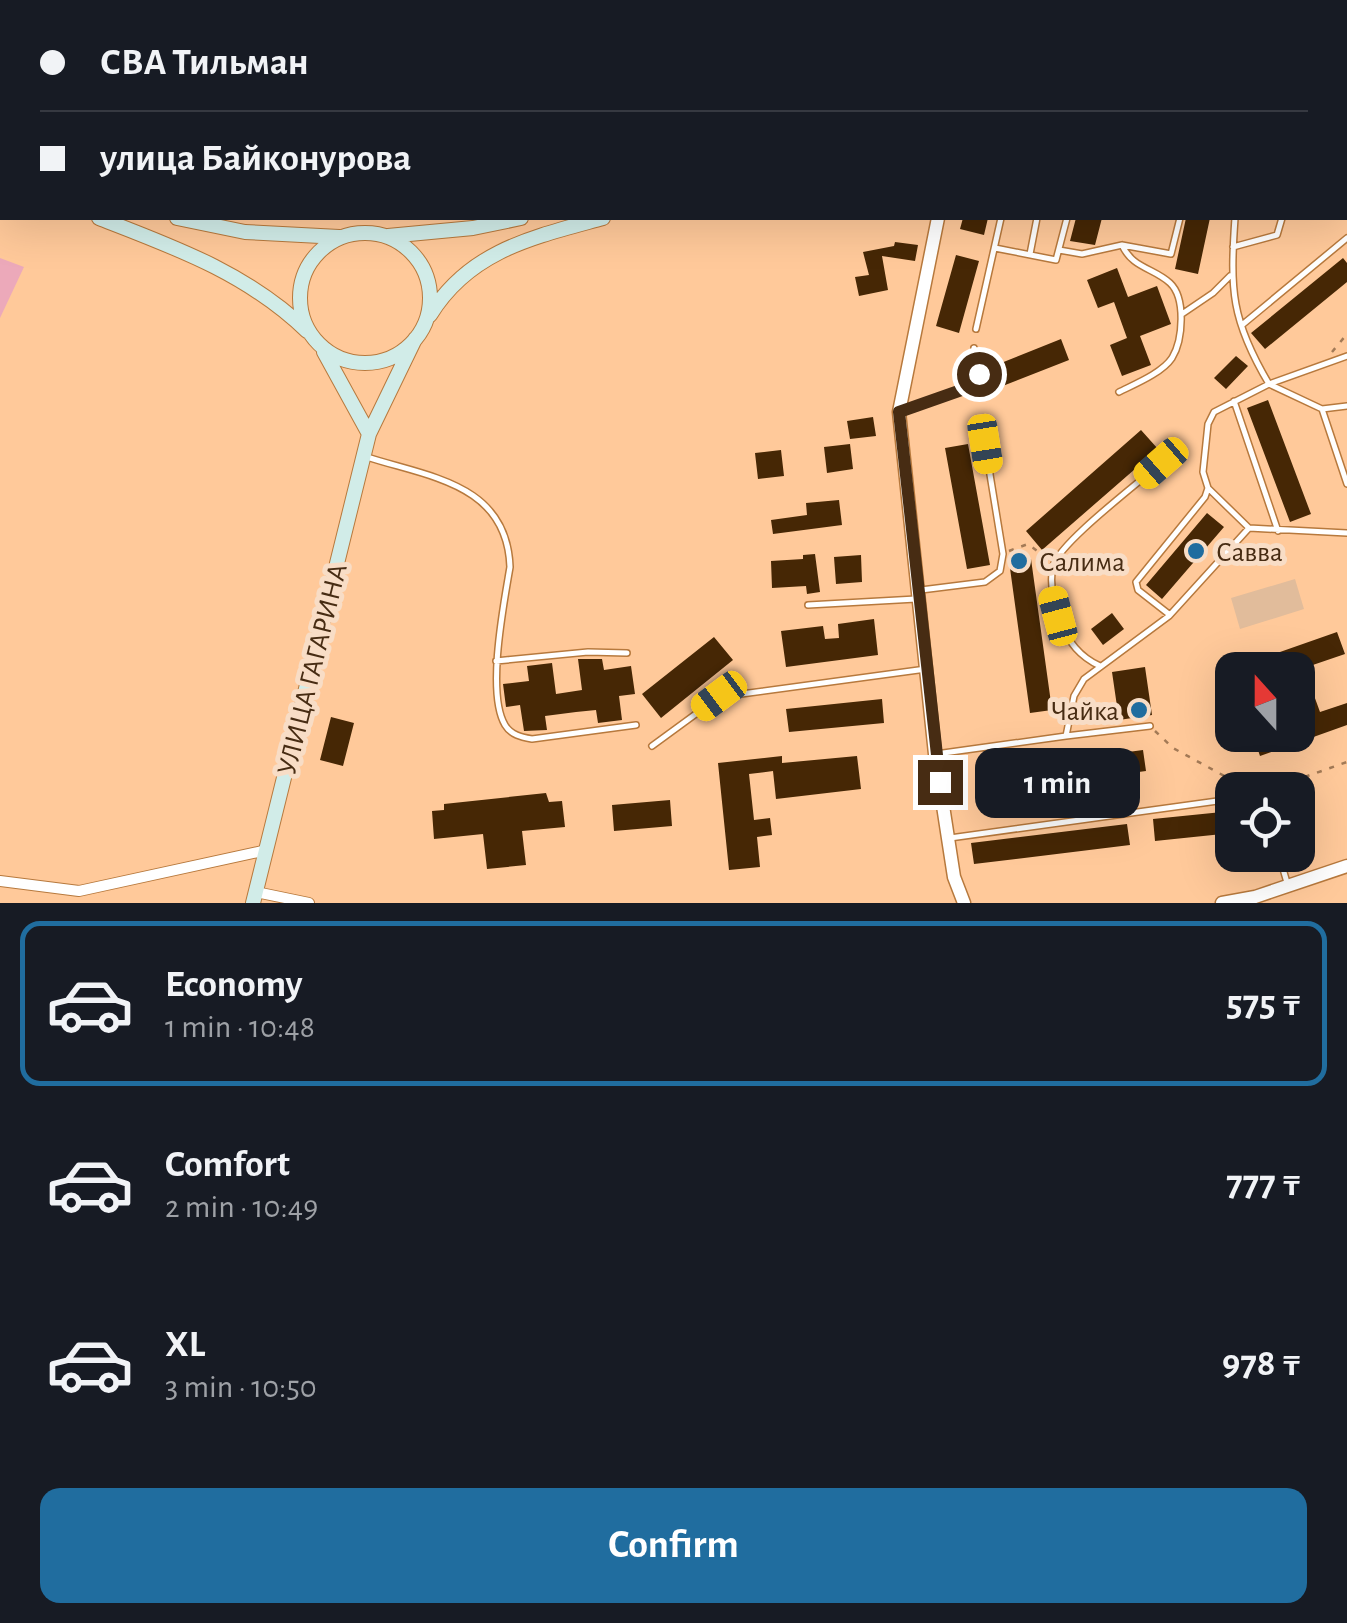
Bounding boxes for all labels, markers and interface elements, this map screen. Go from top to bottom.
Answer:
text: СВА Тильман [100,44,309,82]
text: улица Байконурова [100,140,411,178]
route start [957,352,1002,397]
car [965,412,1005,476]
car [1129,432,1193,494]
place label: Савва [1216,539,1283,567]
marker: Савва [1185,540,1207,562]
place label: Салима [1039,549,1125,577]
marker: Салима [1008,550,1030,572]
street label: УЛИЦА ГАГАРИНА [273,561,353,778]
car [1036,583,1080,649]
north arrow [1215,652,1315,752]
map controls [1215,652,1315,872]
car [686,666,752,726]
place label: Чайка [1051,698,1119,726]
marker: Чайка [1128,699,1150,721]
callout: 1 min [975,747,1140,817]
route end [918,760,963,805]
text: 1 min [1024,767,1091,799]
button: locate [1215,772,1315,872]
icon: car [45,959,135,1049]
text: Economy [165,966,303,1004]
text: 575 ₸ [1226,985,1302,1023]
text: 1 min · 10:48 [165,1011,315,1043]
icon: car [45,1139,135,1229]
text: Comfort [165,1146,290,1184]
text: 777 ₸ [1226,1165,1302,1203]
text: 2 min · 10:49 [165,1191,318,1223]
icon: car [45,1319,135,1409]
text: XL [165,1326,205,1364]
text: 978 ₸ [1222,1345,1302,1383]
text: 3 min · 10:50 [165,1371,317,1403]
button: Confirm [40,1488,1307,1603]

